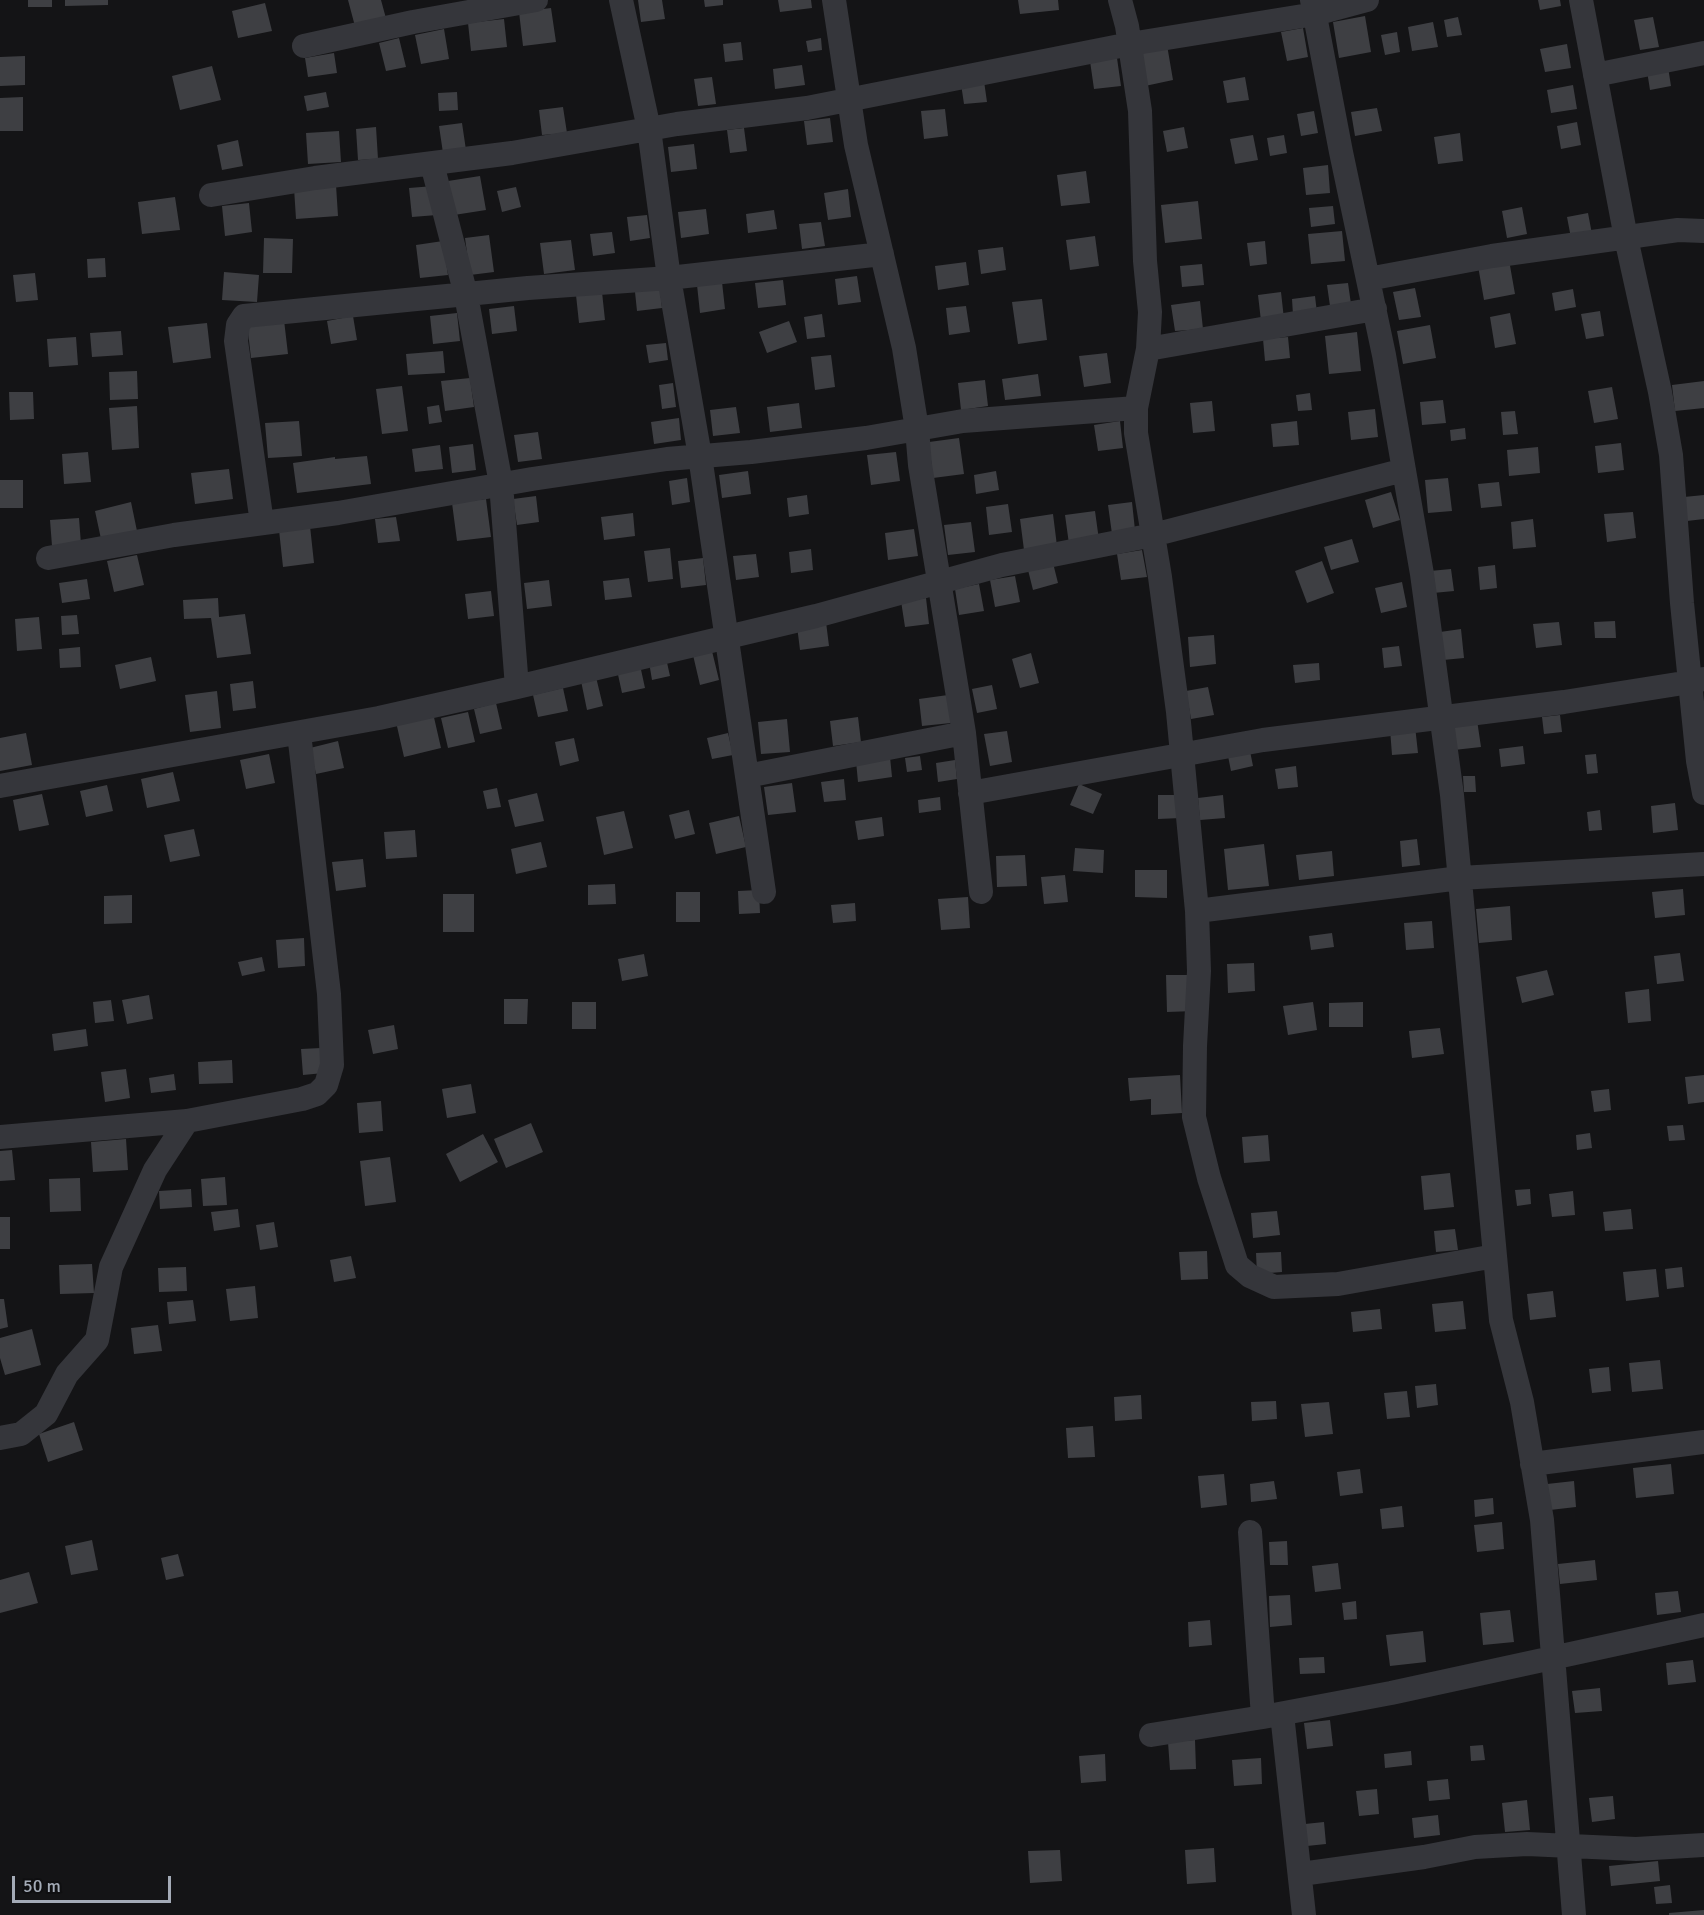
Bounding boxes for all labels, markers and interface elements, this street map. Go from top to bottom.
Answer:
scale bar [15,1864,174,1902]
text: 50 m [23,1875,61,1897]

